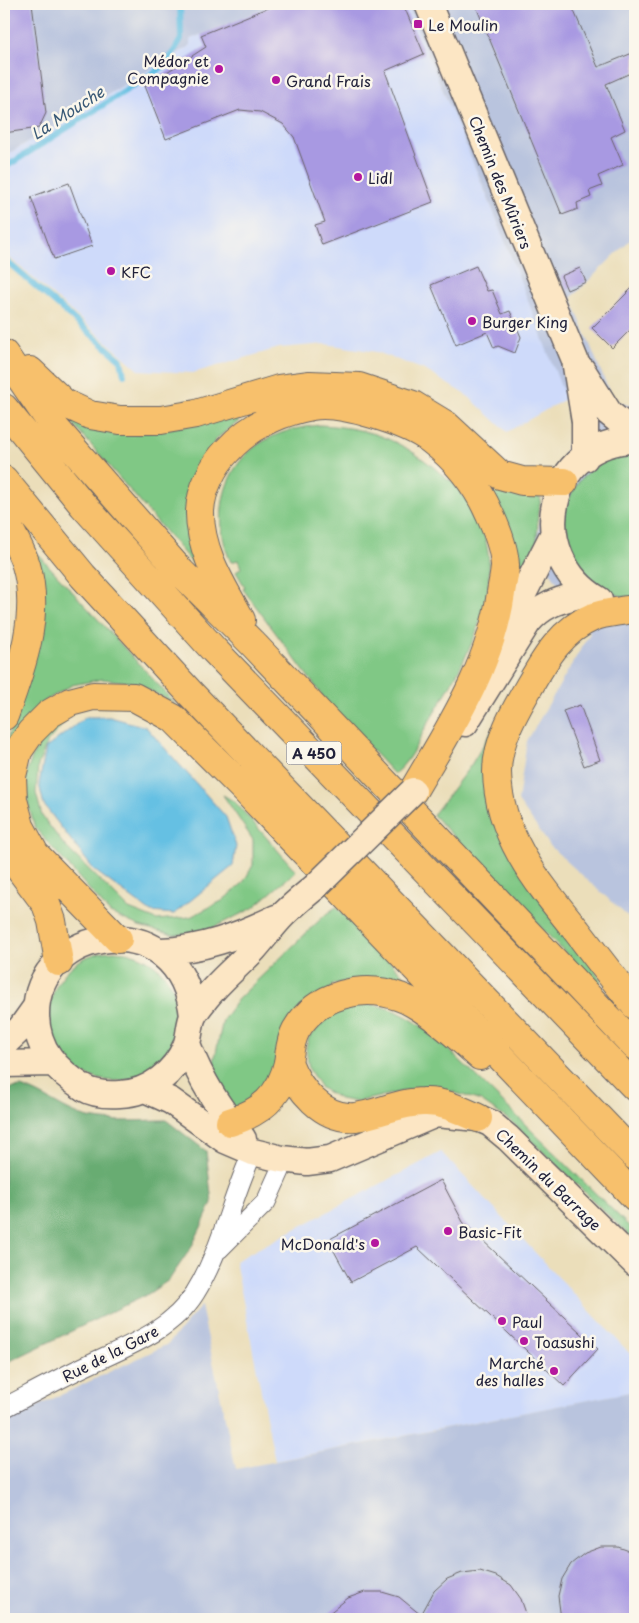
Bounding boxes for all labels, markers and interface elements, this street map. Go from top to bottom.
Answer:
place label: Le Moulin [428,13,498,36]
marker: Le Moulin [412,18,424,30]
place label: Médor et Compagnie [127,49,209,89]
marker: Médor et Compagnie [213,63,225,75]
place label: Grand Frais [286,69,371,92]
marker: Grand Frais [270,74,282,86]
water label: La Mouche [26,79,110,145]
street label: Chemin des Mûriers [464,112,538,252]
place label: Lidl [368,166,393,189]
marker: Lidl [352,171,364,183]
place label: KFC [121,260,151,283]
marker: KFC [105,265,117,277]
place label: Burger King [482,310,568,333]
marker: Burger King [466,315,478,327]
road number: A 450 [286,741,342,764]
street label: Chemin du Barrage [491,1123,607,1236]
place label: Basic-Fit [458,1220,522,1243]
marker: Basic-Fit [442,1225,454,1237]
place label: McDonald's [281,1232,365,1255]
marker: McDonald's [369,1237,381,1249]
place label: Paul [512,1310,542,1333]
marker: Paul [496,1315,508,1327]
street label: Rue de la Gare [58,1319,162,1387]
place label: Toasushi [534,1330,595,1353]
marker: Toasushi [518,1335,530,1347]
place label: Marché des halles [476,1351,544,1391]
marker: Marché des halles [548,1365,560,1377]

